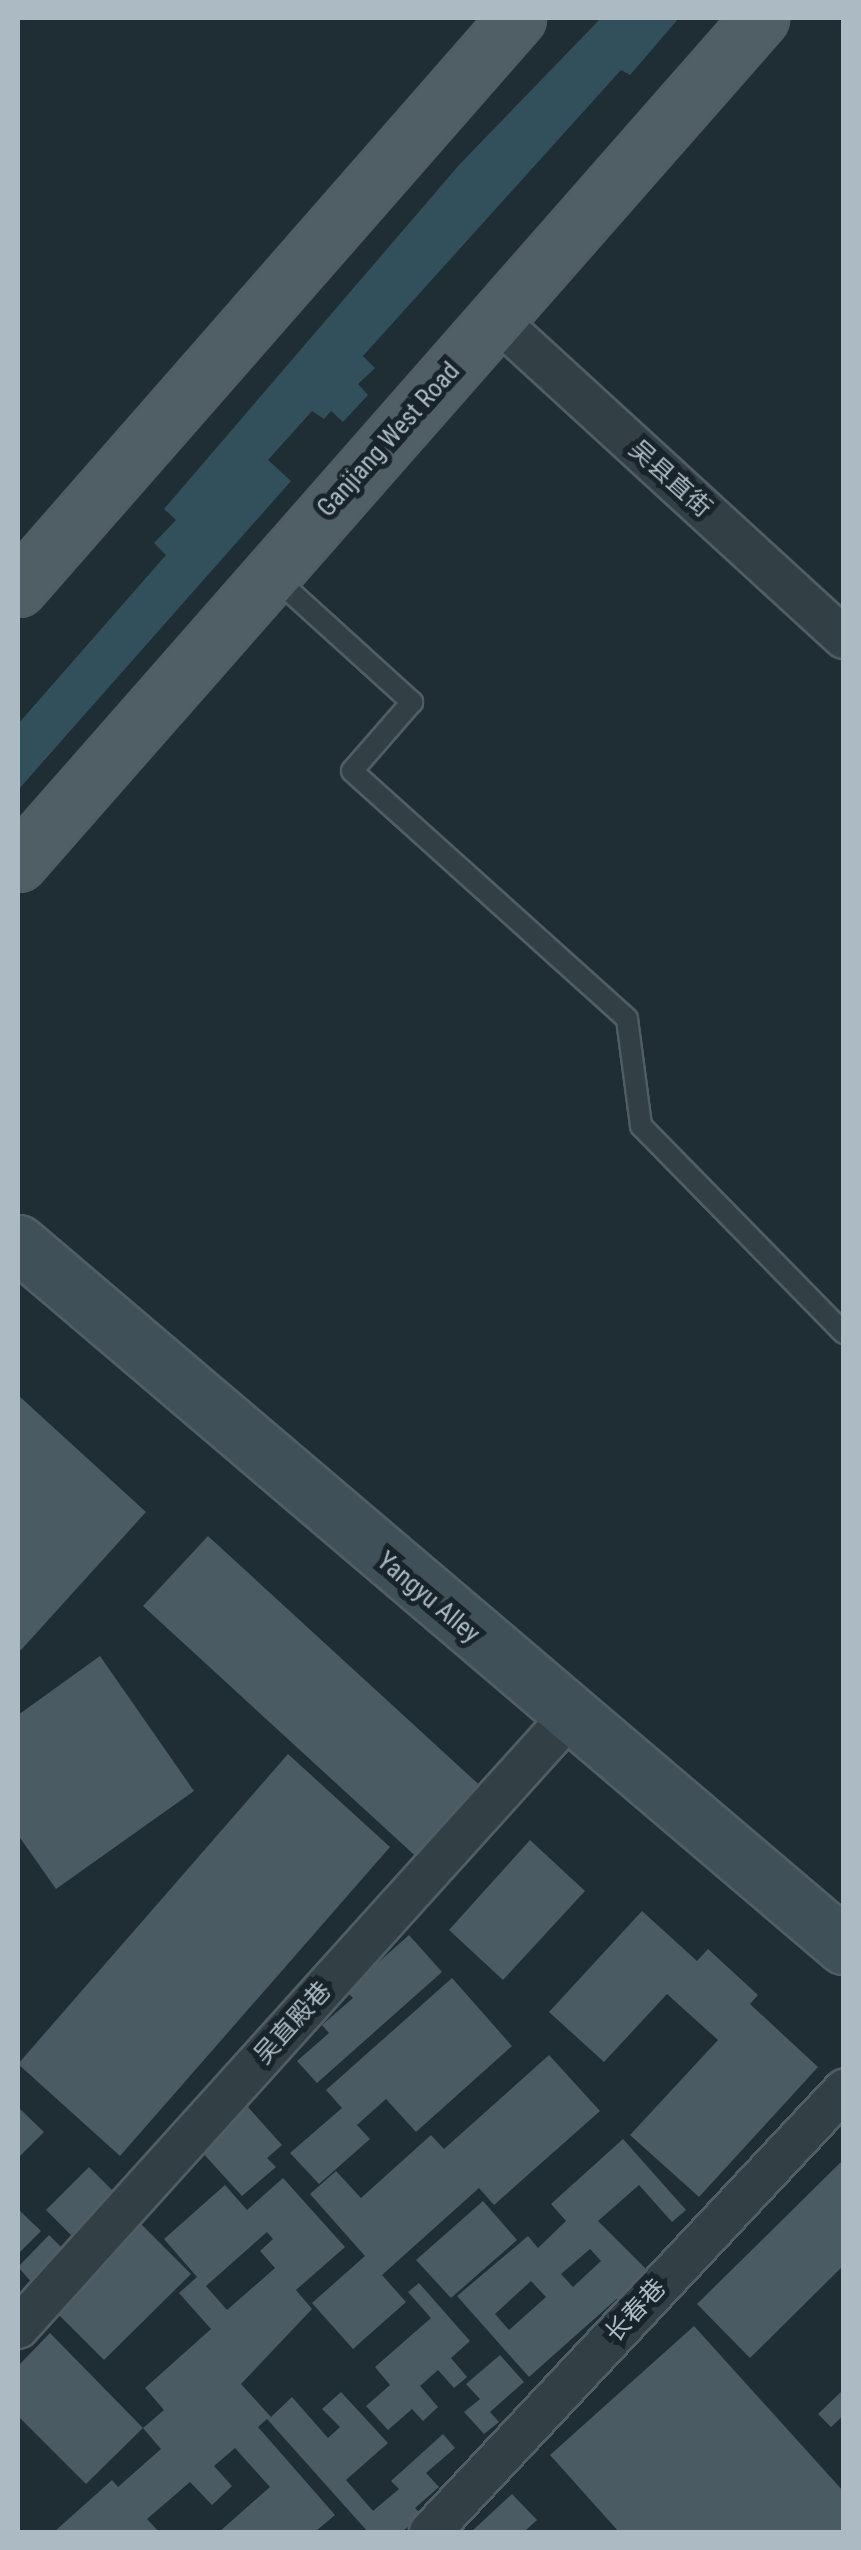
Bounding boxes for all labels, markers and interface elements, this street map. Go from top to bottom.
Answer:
street label: Ganjiang West Road [312,357,466,523]
street label: 吴县直街 [623,434,717,524]
street label: Yangyu Alley [371,1546,485,1650]
street label: 吴直殿巷 [248,1976,338,2070]
street label: 长春巷 [599,2273,673,2349]

